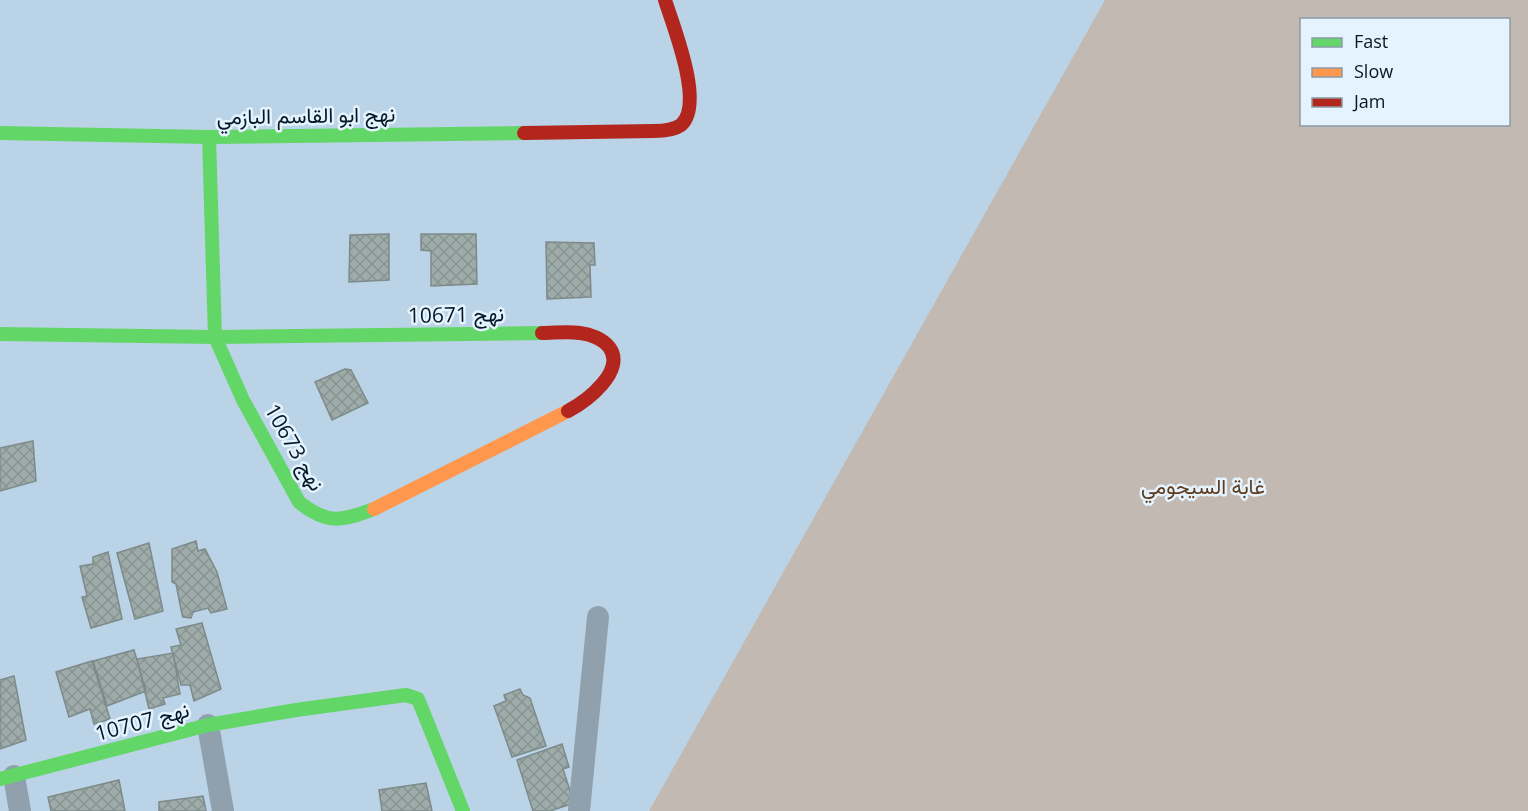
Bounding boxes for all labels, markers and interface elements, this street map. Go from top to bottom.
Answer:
legend [1300,18,1510,126]
text: Fast [1354,29,1388,53]
text: Slow [1354,59,1393,83]
text: Jam [1352,89,1386,113]
street label: نهج ابو القاسم البازمي [216,99,396,135]
street label: نهج 10671 [408,299,504,330]
street label: نهج 10673 [258,398,331,496]
park label: غابة السيجومي [1141,472,1265,504]
street label: نهج 10707 [92,695,192,748]

